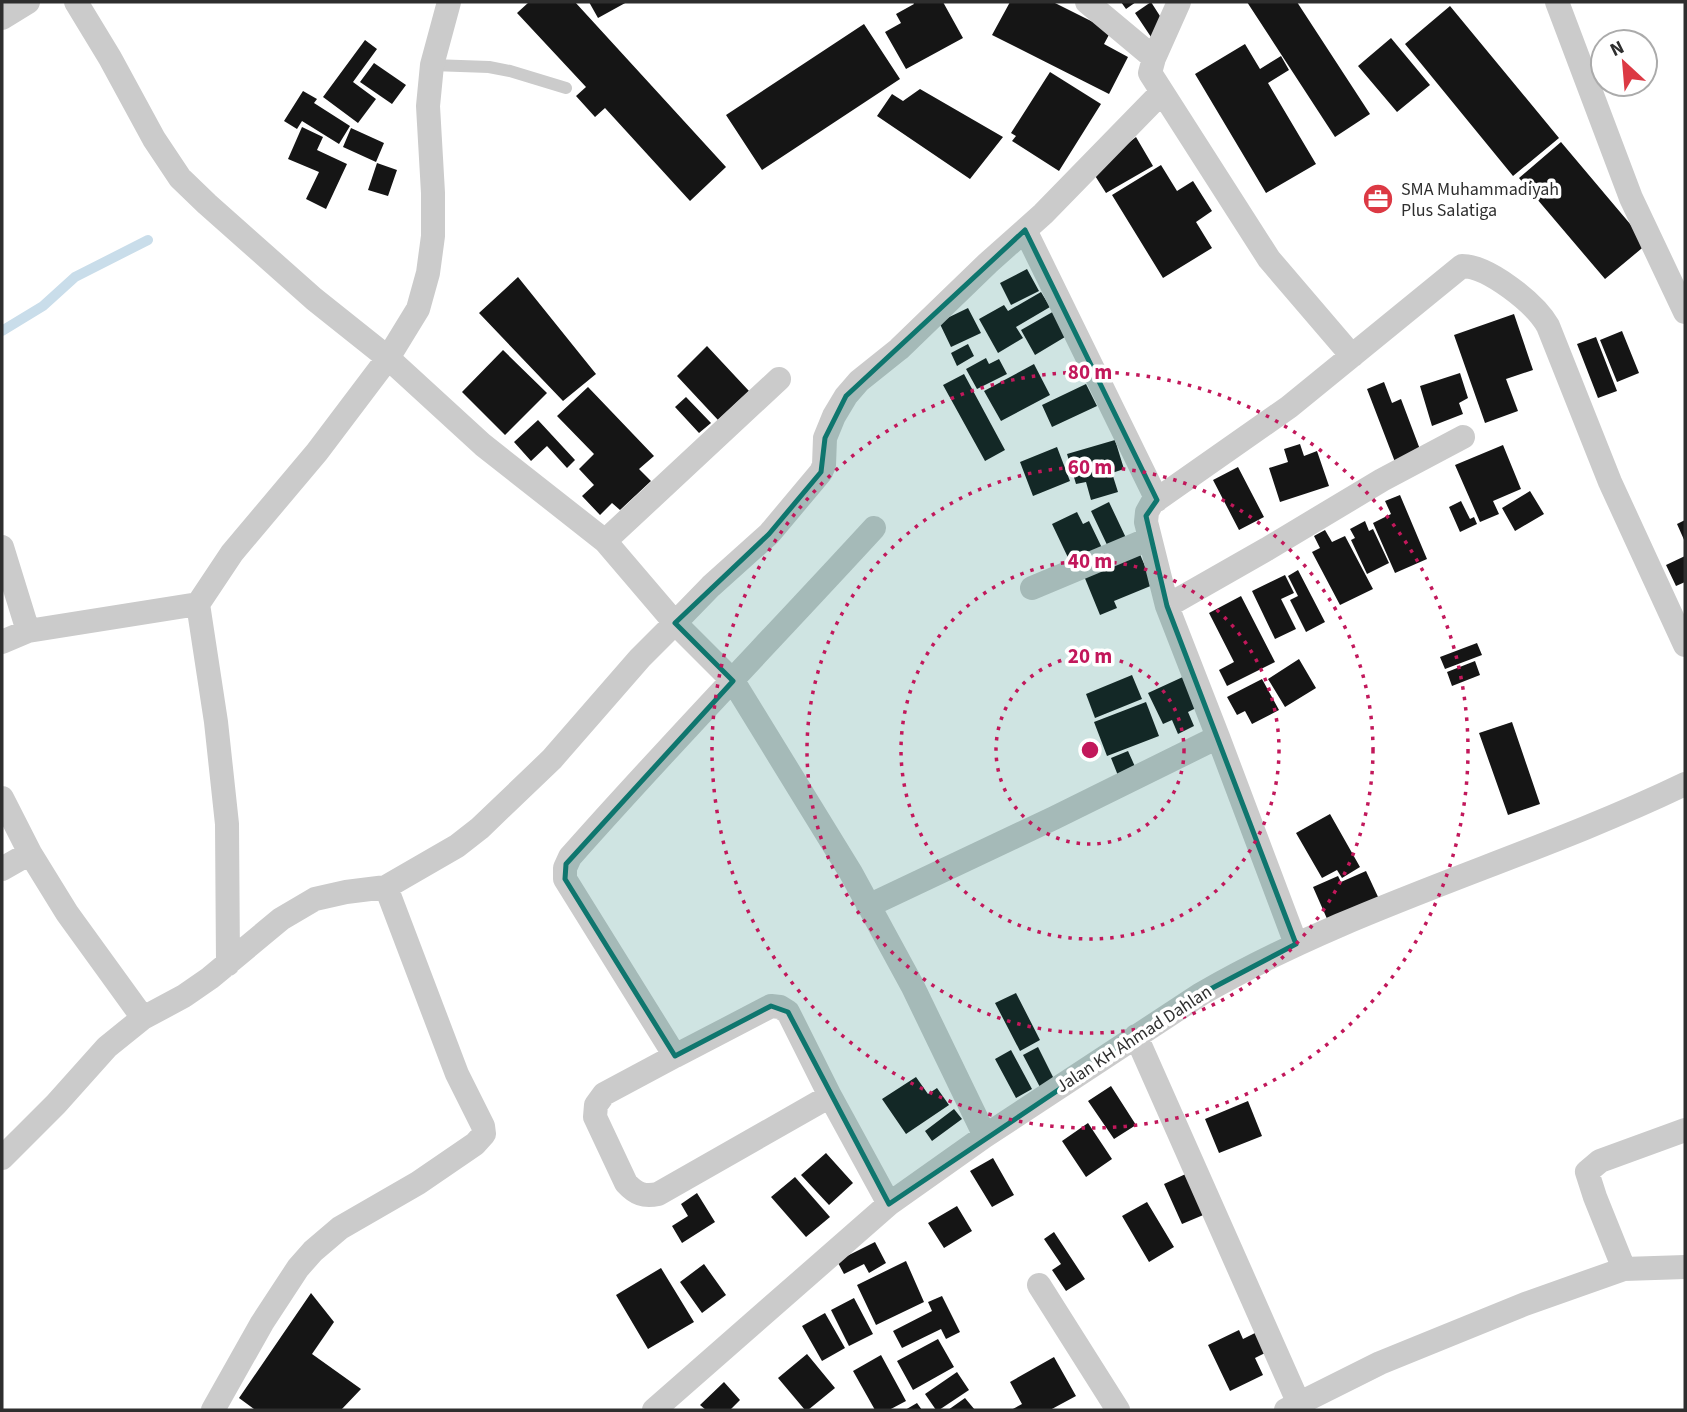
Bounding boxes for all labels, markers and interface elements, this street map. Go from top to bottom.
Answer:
north arrow [1589,28,1659,98]
text: N [1606,34,1629,64]
place label: SMA Muhammadiyah Plus Salatiga [1401,177,1559,223]
office icon: SMA Muhammadiyah Plus Salatiga [1361,182,1395,216]
text: 80 m [1068,357,1112,387]
text: 60 m [1068,452,1112,482]
text: 40 m [1068,546,1112,576]
text: 20 m [1068,641,1112,671]
centre of rings [1078,738,1102,762]
street label: Jalan KH Ahmad Dahlan [1051,979,1217,1099]

